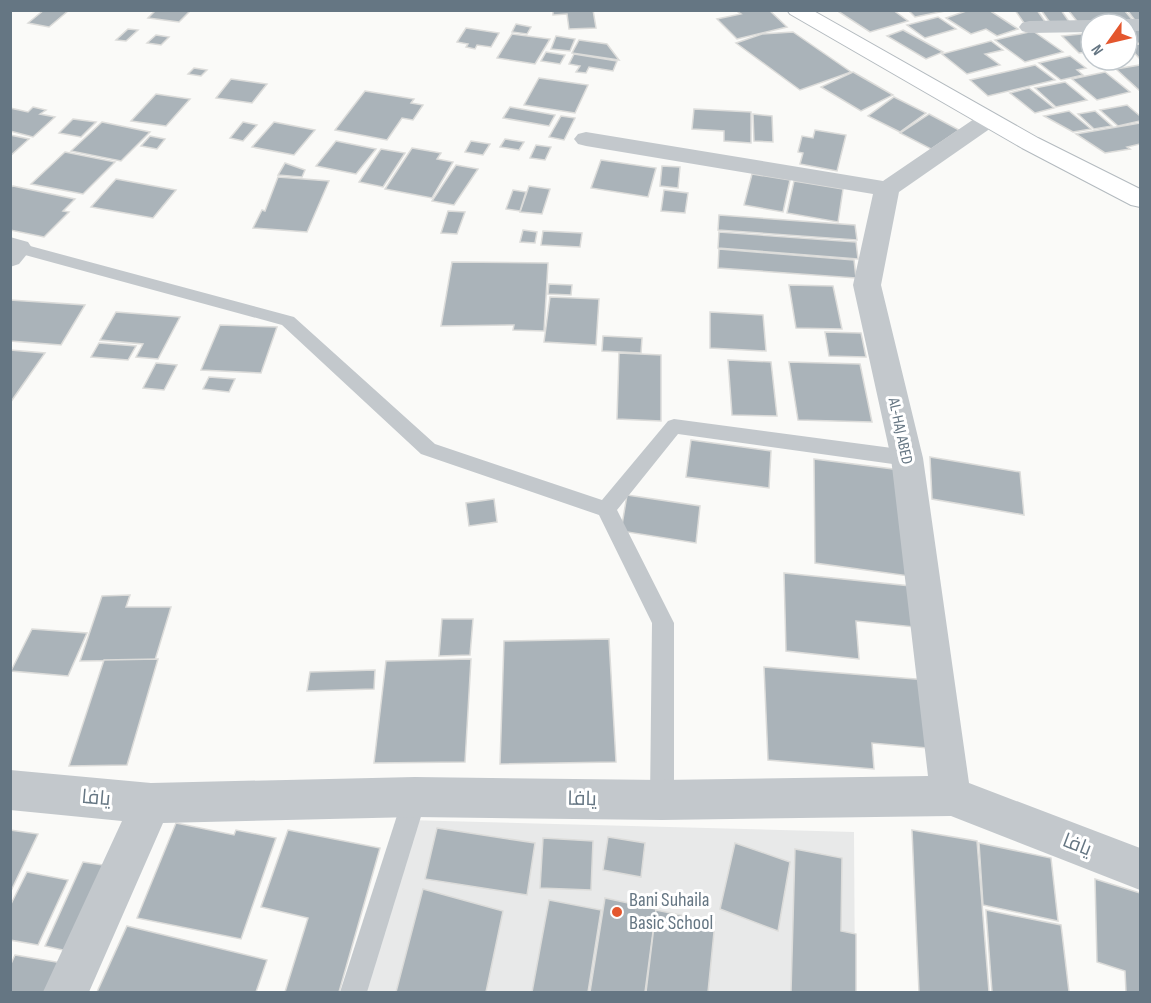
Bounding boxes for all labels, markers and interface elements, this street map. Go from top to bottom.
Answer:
north arrow [1079,12,1139,72]
text: N [1088,41,1108,58]
street label: AL-HAJ ABED [884,395,916,466]
street label: يافا [80,785,112,811]
street label: يافا [567,787,598,811]
street label: يافا [1059,829,1096,862]
place label: Bani Suhaila Basic School [629,888,713,935]
marker: Bani Suhaila Basic School [610,905,624,919]

